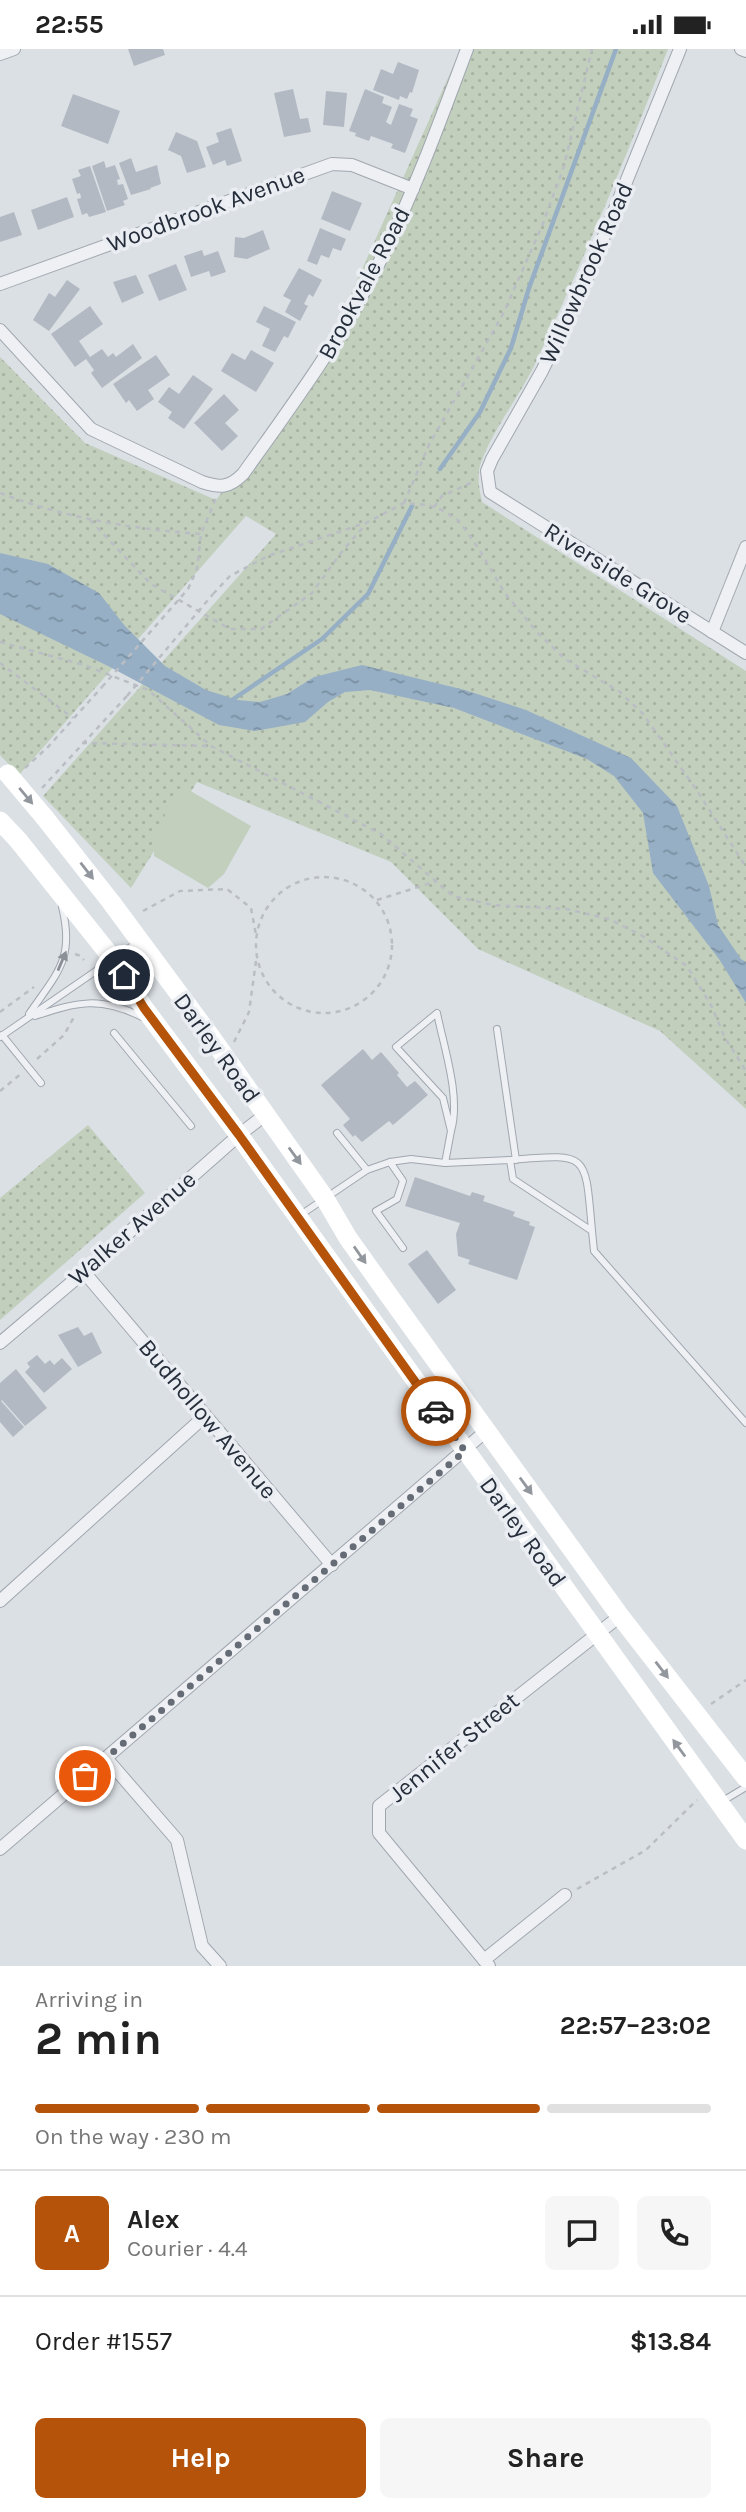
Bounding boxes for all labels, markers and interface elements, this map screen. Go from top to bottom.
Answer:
text: 22:55 [35,9,104,40]
street label: Woodbrook Avenue [103,160,309,258]
street label: Willowbrook Road [533,178,639,368]
street label: Brookvale Road [312,202,416,364]
street label: Riverside Grove [539,516,697,630]
one-way arrow [18,787,33,804]
one-way arrow [80,862,95,880]
pin [94,945,154,1005]
one-way arrow [56,951,68,971]
icon: home [105,956,143,994]
street label: Darley Road [168,988,266,1108]
one-way arrow [287,1147,301,1165]
street label: Walker Avenue [62,1165,202,1291]
one-way arrow [353,1246,367,1264]
street label: Budhollow Avenue [133,1333,283,1505]
courier [401,1376,471,1446]
icon: car [417,1392,455,1430]
street label: Darley Road [474,1472,572,1592]
one-way arrow [519,1477,533,1495]
one-way arrow [654,1660,669,1678]
street label: Jennifer Street [383,1686,525,1808]
one-way arrow [672,1739,687,1757]
pin [55,1746,115,1806]
icon: bag [66,1757,104,1795]
text: Arriving in [35,1986,143,2013]
text: 22:57–23:02 [560,2010,711,2041]
text: 2 min [35,2012,162,2066]
text: On the way · 230 m [35,2123,232,2150]
button: chat [545,2196,619,2270]
button: phone [637,2196,711,2270]
text: Alex [127,2204,179,2235]
text: A [64,2218,80,2249]
text: Courier · 4.4 [127,2235,248,2262]
text: Order #1557 [35,2326,172,2357]
text: $13.84 [630,2326,711,2357]
button: Help [35,2418,366,2498]
button: Share [380,2418,711,2498]

